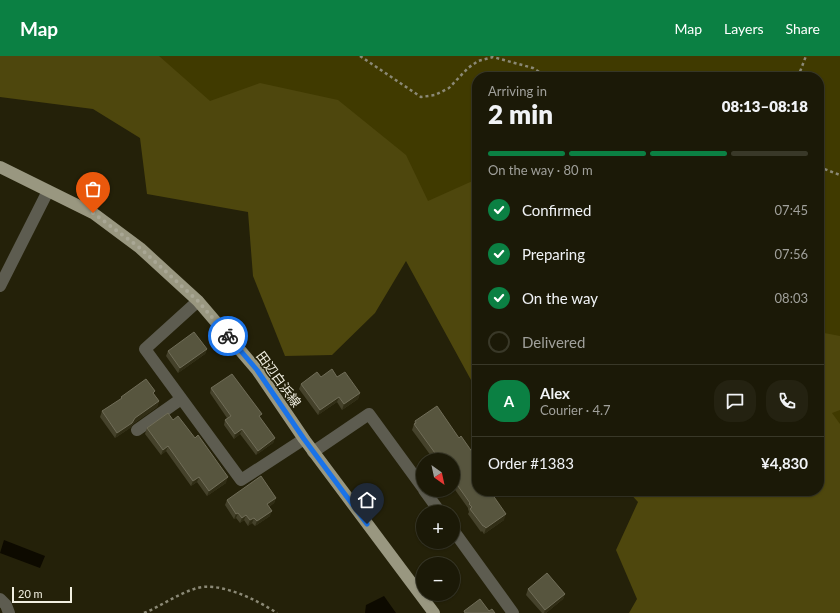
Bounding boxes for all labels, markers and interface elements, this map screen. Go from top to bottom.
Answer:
text: Map [20,17,58,40]
text: Map [674,20,702,37]
text: Layers [724,20,764,37]
text: Share [786,20,820,37]
text: Arriving in [488,83,547,99]
text: 08:13–08:18 [722,97,808,115]
text: 2 min [488,98,553,130]
text: On the way · 80 m [488,162,593,178]
pin [76,172,110,213]
icon: bag [82,178,104,200]
icon: check [488,199,510,221]
text: Confirmed [522,201,591,219]
text: 07:45 [775,202,808,218]
icon: check [488,243,510,265]
text: Preparing [522,245,585,263]
text: 07:56 [775,246,808,262]
icon: check [488,287,510,309]
text: On the way [522,289,598,307]
text: 08:03 [775,290,808,306]
courier [208,316,248,356]
icon: bike [217,325,239,347]
text: Delivered [522,333,585,351]
street label: 田辺白浜線 [253,348,305,410]
button: chat [714,380,756,422]
button: phone [766,380,808,422]
text: Alex [540,384,570,402]
text: A [504,392,514,410]
text: Courier · 4.7 [540,402,611,418]
north arrow [416,453,460,497]
map controls [416,453,460,601]
text: Order #1383 [488,454,574,472]
text: ¥4,830 [761,454,808,472]
pin [350,483,384,524]
icon: home [356,489,378,511]
button: + [416,505,460,549]
button: − [416,557,460,601]
scale bar [12,585,72,604]
text: 20 m [18,587,43,600]

